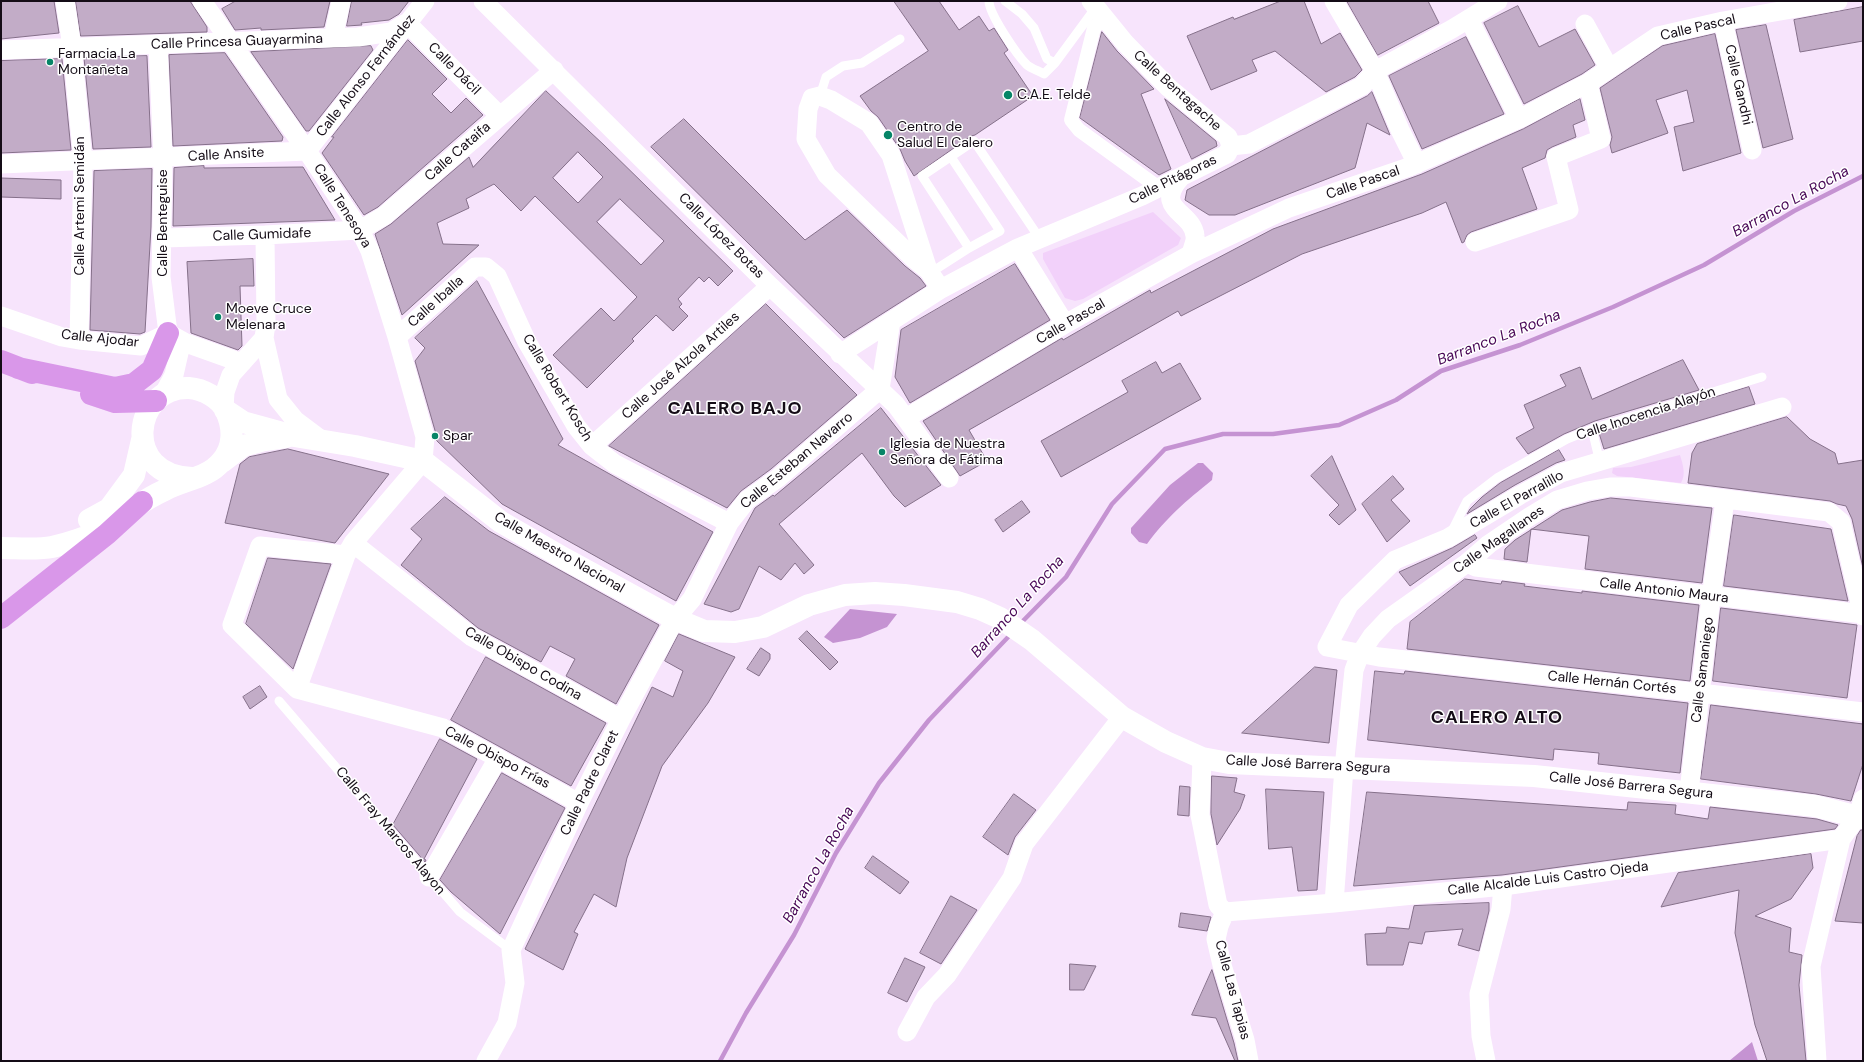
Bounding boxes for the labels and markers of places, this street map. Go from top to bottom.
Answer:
place label: Farmacia La Montañeta [58,46,136,78]
marker: Farmacia La Montañeta [45,57,55,67]
place label: C.A.E. Telde [1017,87,1091,103]
marker: C.A.E. Telde [1002,89,1014,101]
place label: Centro de Salud El Calero [897,119,993,152]
marker: Centro de Salud El Calero [882,129,894,141]
place label: Moeve Cruce Melenara [226,301,312,334]
marker: Moeve Cruce Melenara [213,312,223,322]
place label: Spar [443,428,473,444]
marker: Spar [430,431,440,441]
place label: Iglesia de Nuestra Señora de Fátima [890,436,1005,468]
marker: Iglesia de Nuestra Señora de Fátima [877,447,887,457]

